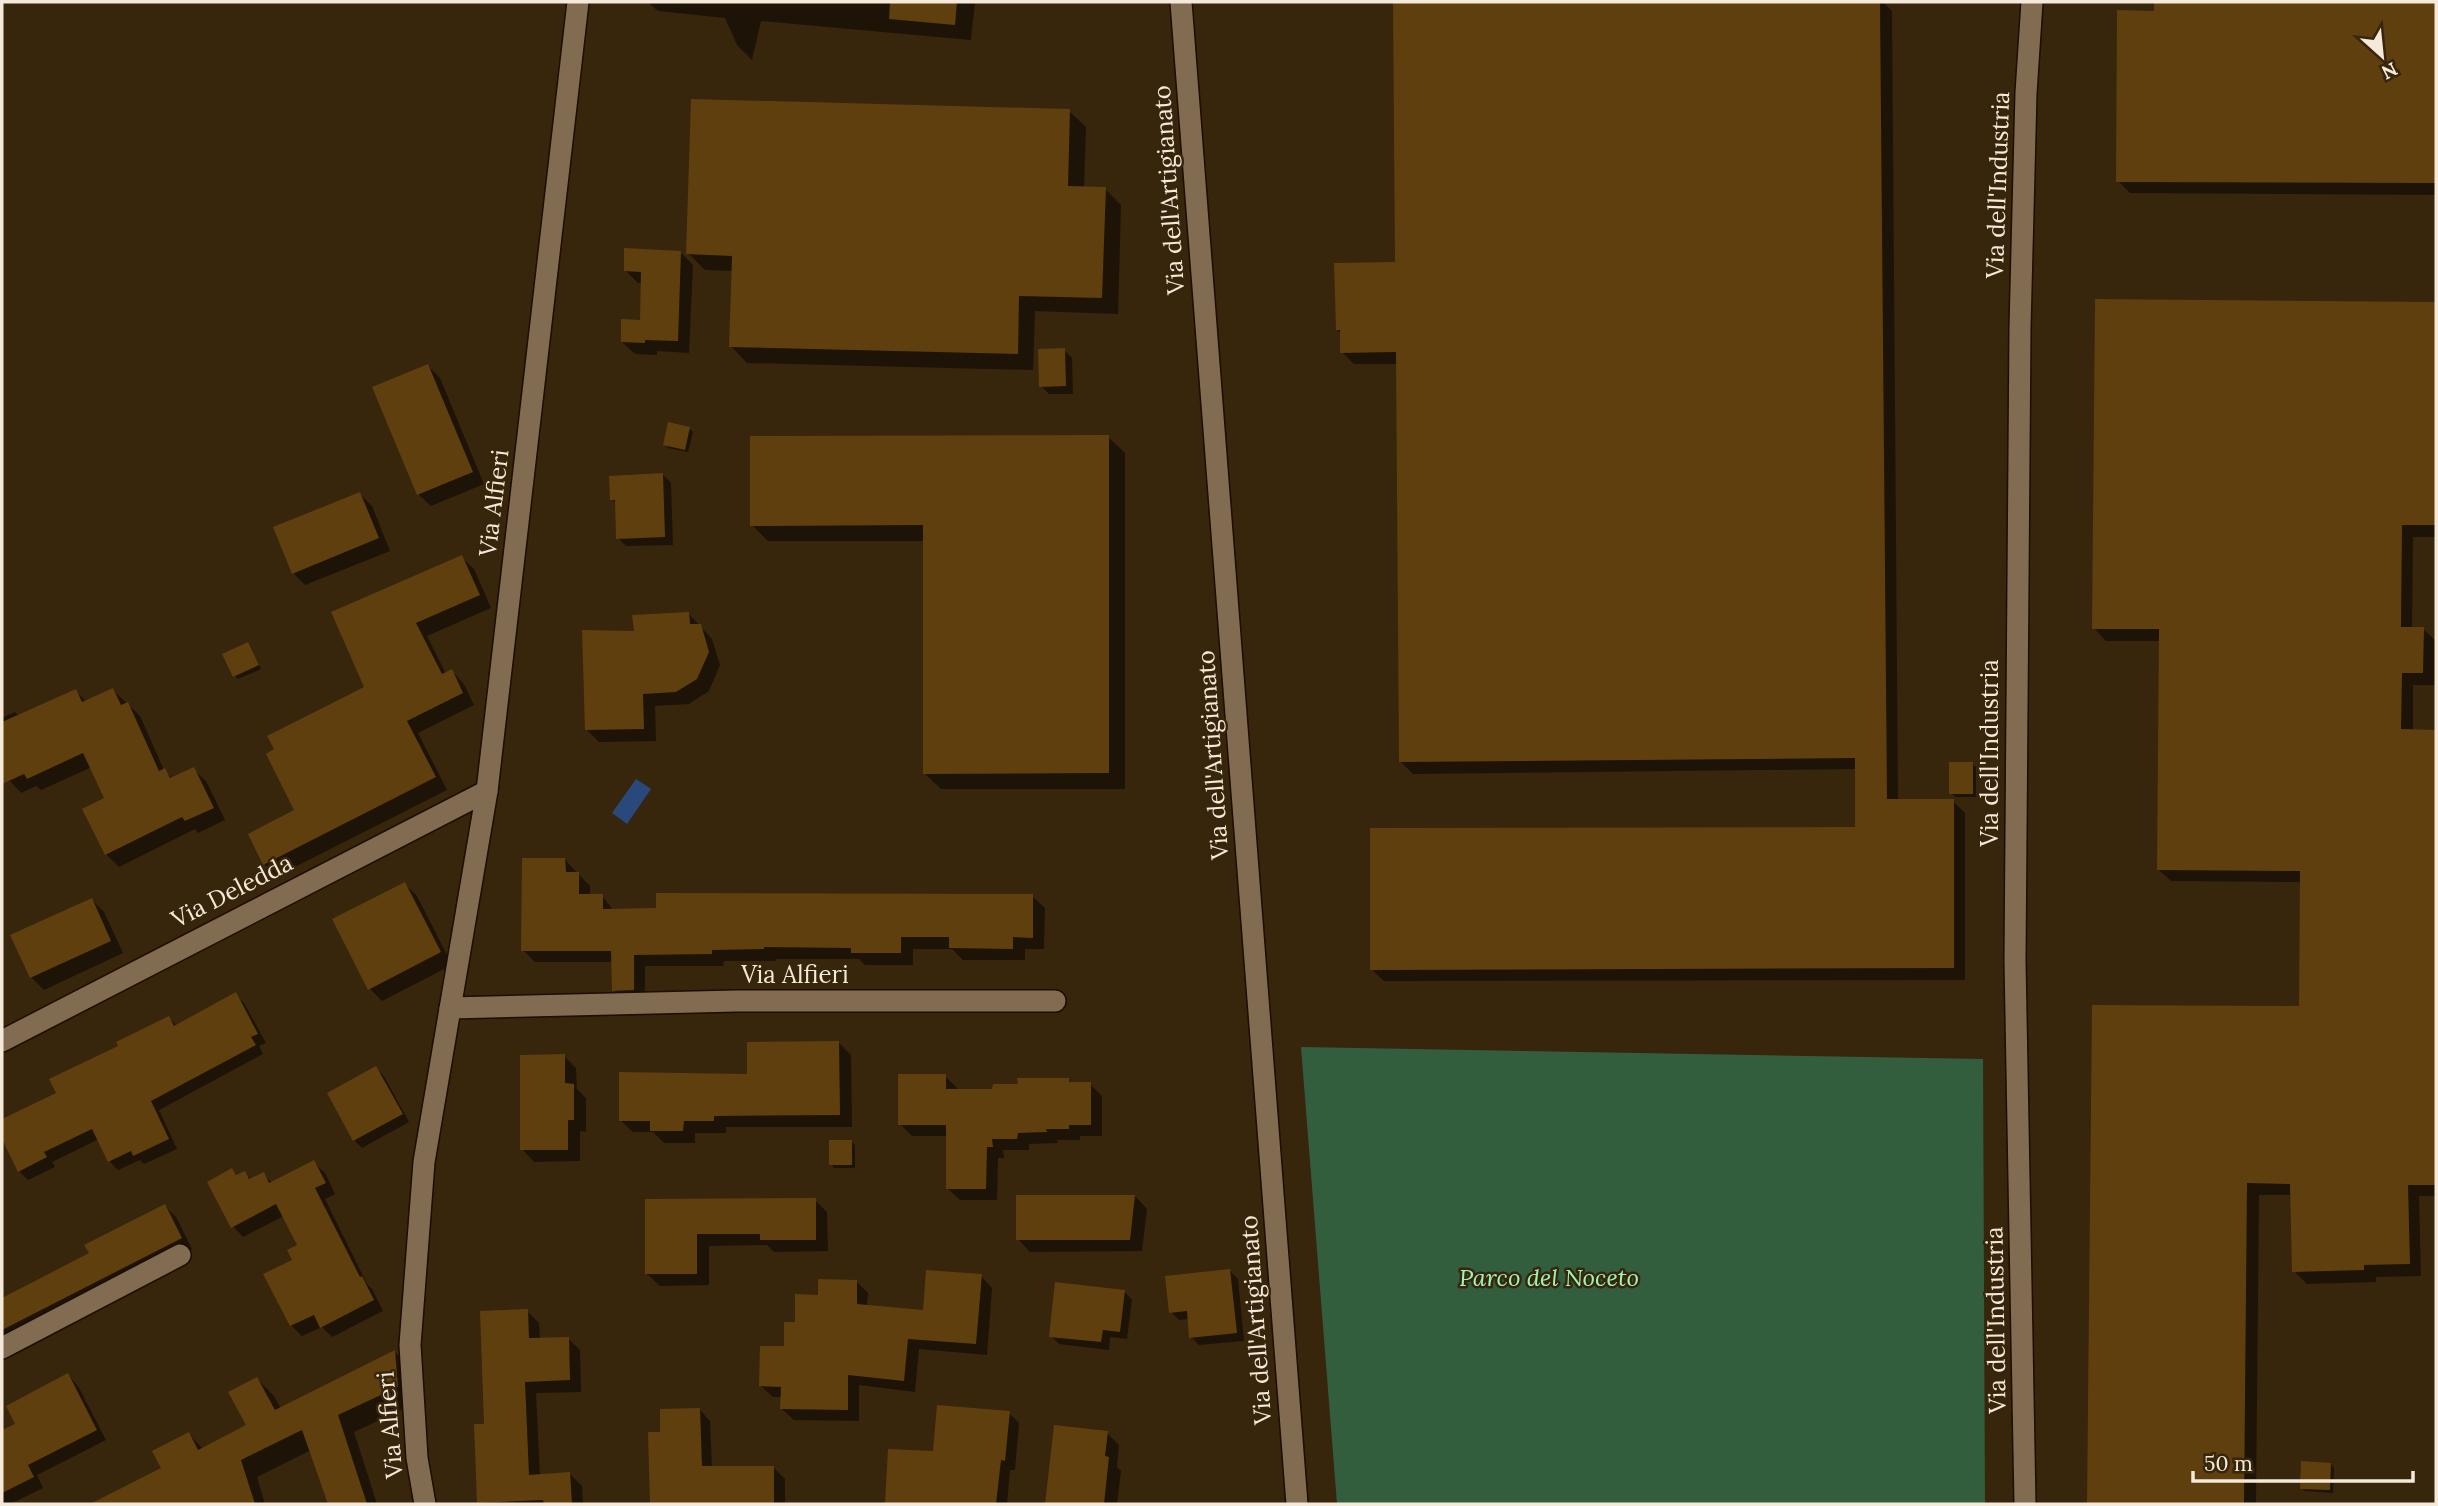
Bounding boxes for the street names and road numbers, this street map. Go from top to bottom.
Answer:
street label: Via dell'Artigianato [1146,84,1191,297]
street label: Via dell'Industria [1979,91,2016,280]
street label: Via Alfieri [471,448,515,559]
street label: Via dell'Artigianato [1190,649,1235,862]
street label: Via dell'Industria [1974,659,2005,848]
street label: Via Deledda [165,847,298,935]
street label: Via Alfieri [740,959,849,990]
street label: Via dell'Artigianato [1233,1214,1278,1427]
street label: Via dell'Industria [1978,1226,2013,1415]
street label: Via Alfieri [369,1370,410,1481]

